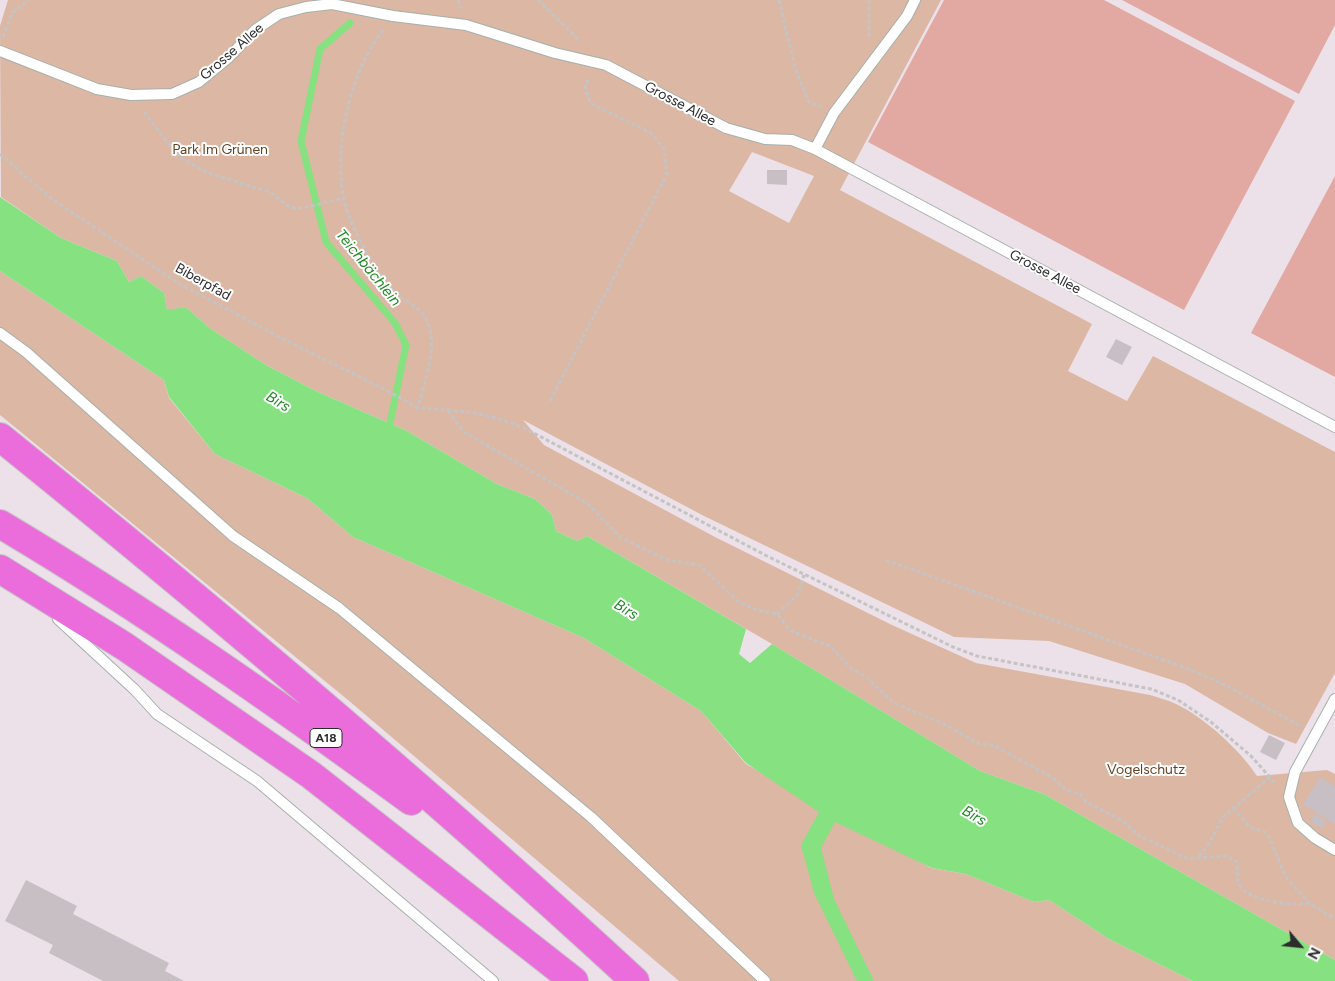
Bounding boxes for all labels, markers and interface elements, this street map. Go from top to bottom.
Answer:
street label: Grosse Allee [197,20,267,84]
street label: Grosse Allee [641,78,719,130]
park label: Park Im Grünen [172,142,268,158]
water label: Teichbächlein [332,226,404,310]
street label: Grosse Allee [1006,246,1084,298]
street label: Biberpfad [172,260,234,304]
water label: Birs [263,388,293,416]
water label: Birs [611,596,641,624]
road number: A18 [310,728,342,748]
park label: Vogelschutz [1107,762,1185,778]
water label: Birs [959,802,989,830]
north arrow [1275,921,1325,971]
text: N [1304,944,1324,962]

